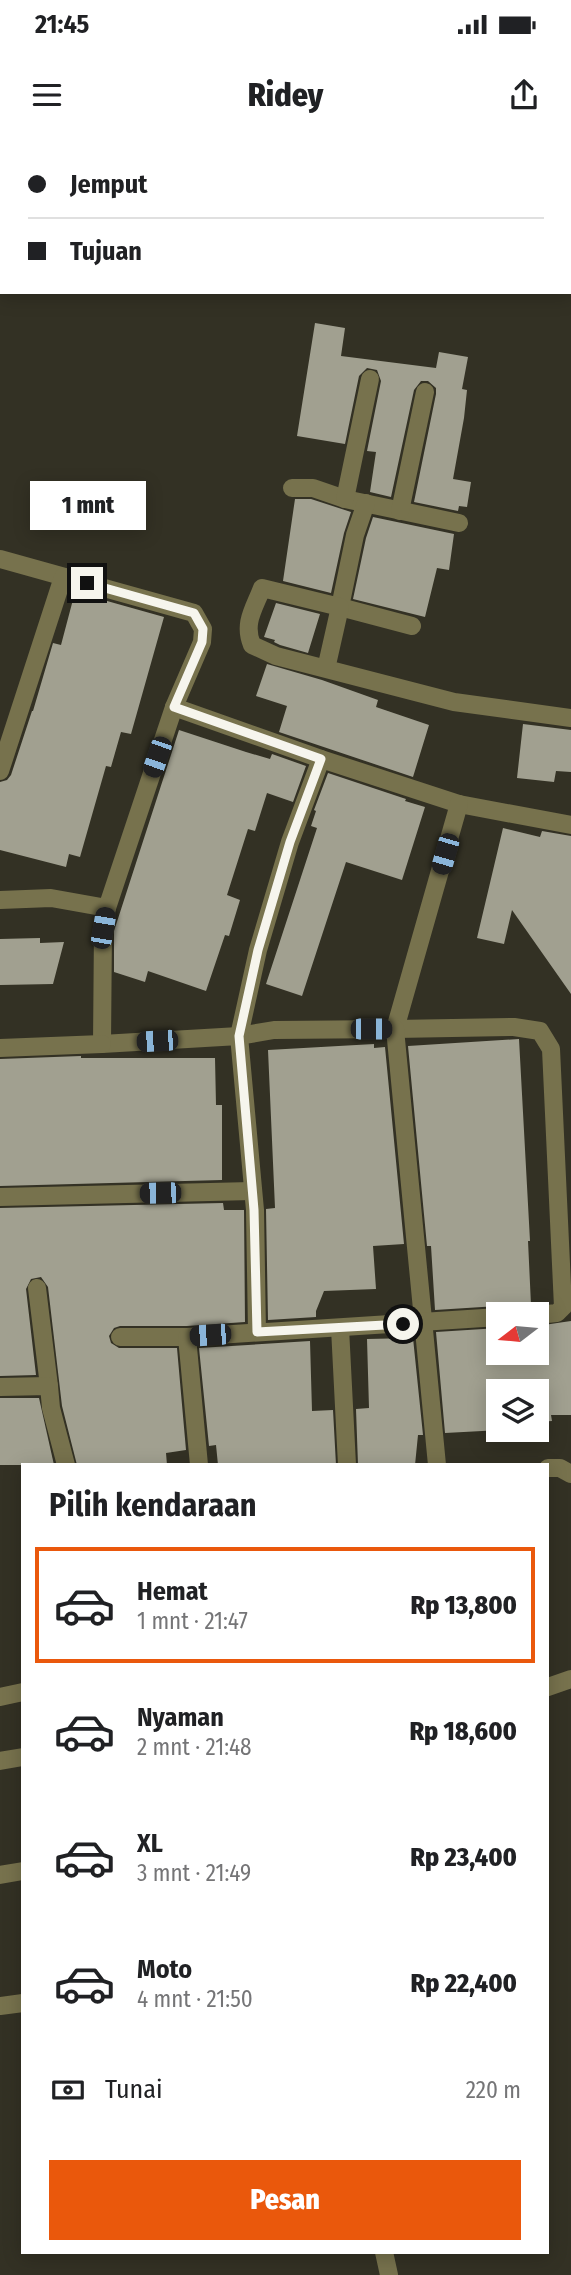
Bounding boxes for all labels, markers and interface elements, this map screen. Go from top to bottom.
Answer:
text: 21:45 [35,9,89,40]
icon: menu [28,76,66,114]
text: Ridey [248,76,323,114]
icon: share [505,76,543,114]
text: Jemput [70,169,147,200]
text: Tujuan [70,236,142,267]
callout: 1 mnt [29,482,145,530]
text: 1 mnt [62,491,114,519]
route end [71,567,103,599]
car [141,734,174,780]
car [430,831,461,877]
car [90,905,117,951]
car [351,1019,393,1040]
car [136,1029,179,1053]
car [139,1182,182,1204]
north arrow [486,1302,550,1365]
map controls [486,1302,549,1442]
route start [387,1308,419,1340]
car [189,1323,232,1347]
button: layers [486,1379,549,1442]
text: Pilih kendaraan [49,1486,257,1524]
icon: car [53,1574,116,1637]
text: Hemat [137,1576,208,1607]
text: Rp 13,800 [411,1590,517,1621]
text: 1 mnt · 21:47 [137,1607,248,1635]
icon: car [53,1700,116,1763]
text: Nyaman [137,1702,224,1733]
text: Rp 18,600 [409,1716,517,1747]
text: 2 mnt · 21:48 [137,1733,252,1761]
icon: car [53,1826,116,1889]
text: XL [137,1828,163,1859]
text: Rp 23,400 [410,1842,517,1873]
text: 3 mnt · 21:49 [137,1859,251,1887]
icon: car [53,1952,116,2015]
text: Moto [137,1954,192,1985]
text: Rp 22,400 [411,1968,517,1999]
text: 4 mnt · 21:50 [137,1985,253,2013]
icon: cash [49,2071,87,2109]
text: Tunai [105,2074,163,2105]
text: 220 m [466,2076,521,2104]
button: Pesan [49,2160,521,2240]

